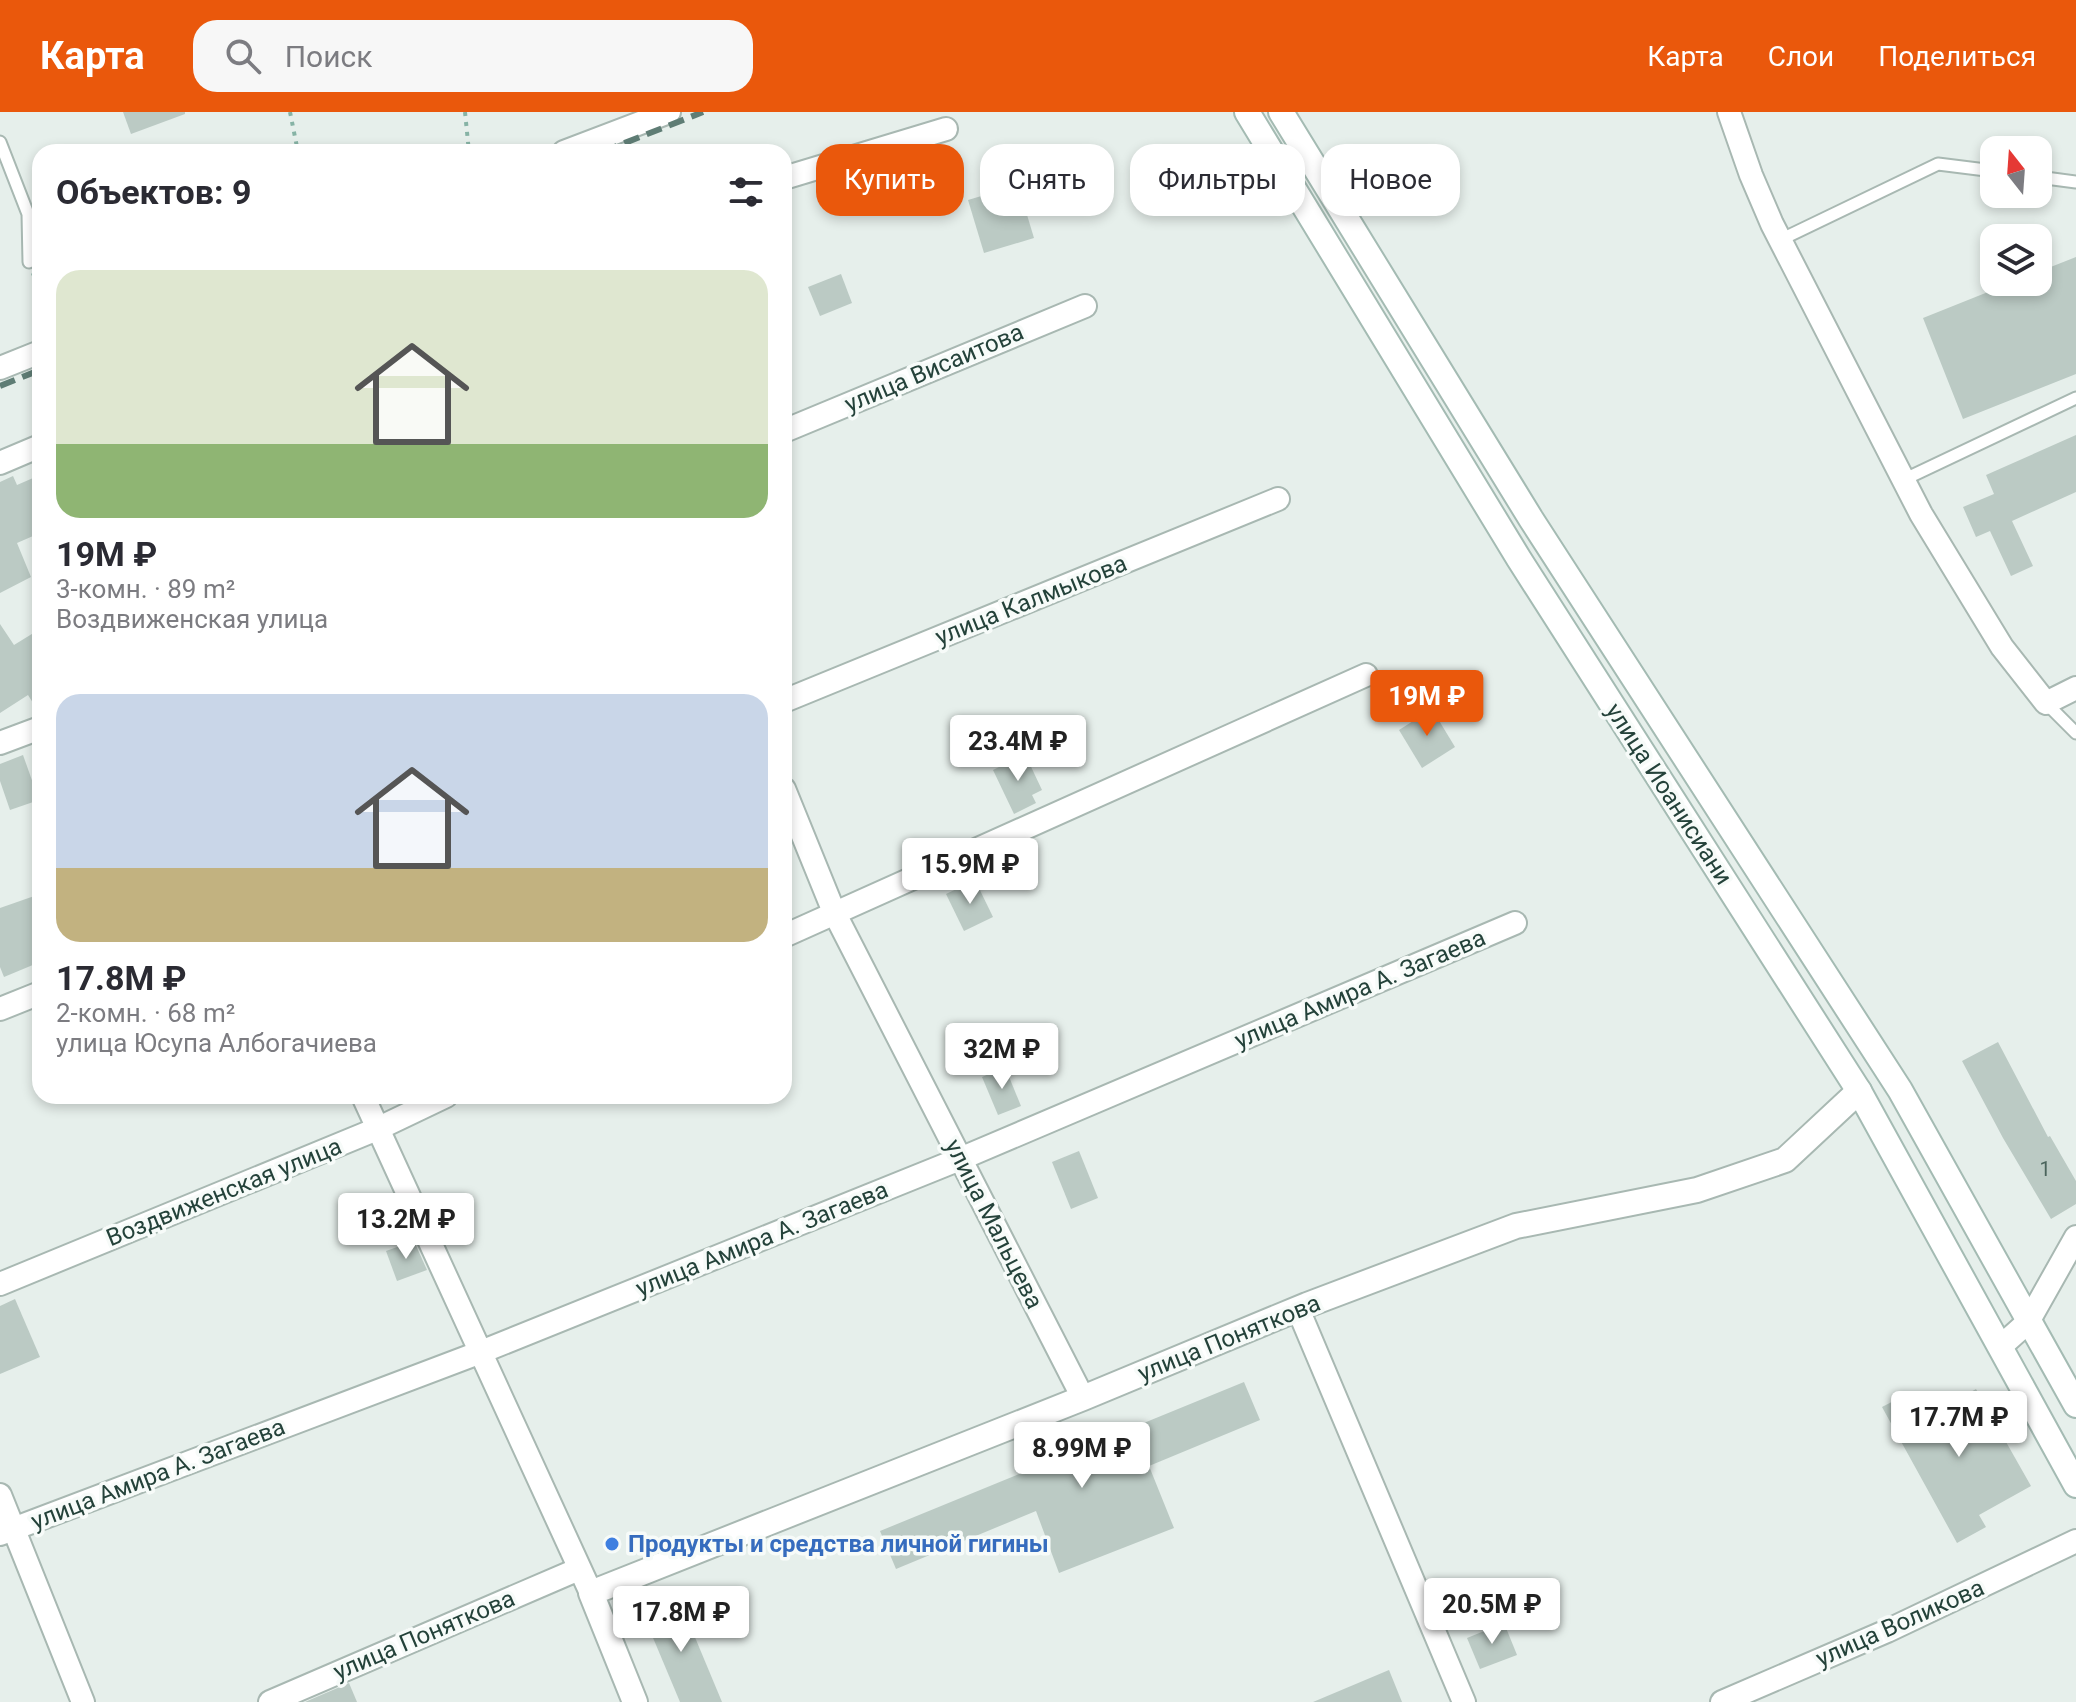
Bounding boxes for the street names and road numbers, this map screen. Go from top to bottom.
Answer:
street label: улица Висаитова [840,318,1028,418]
street label: улица Калмыкова [931,549,1131,651]
street label: улица Иоанисиани [1600,698,1738,890]
street label: улица Амира А. Загаева [1230,923,1490,1055]
street label: Воздвиженская улица [102,1132,346,1252]
street label: улица Мальцева [939,1135,1049,1313]
street label: улица Амира А. Загаева [632,1176,892,1302]
street label: улица Поняткова [1134,1289,1324,1387]
street label: улица Амира А. Загаева [27,1413,289,1535]
street label: улица Воликова [1812,1573,1988,1673]
street label: улица Поняткова [329,1584,519,1686]

